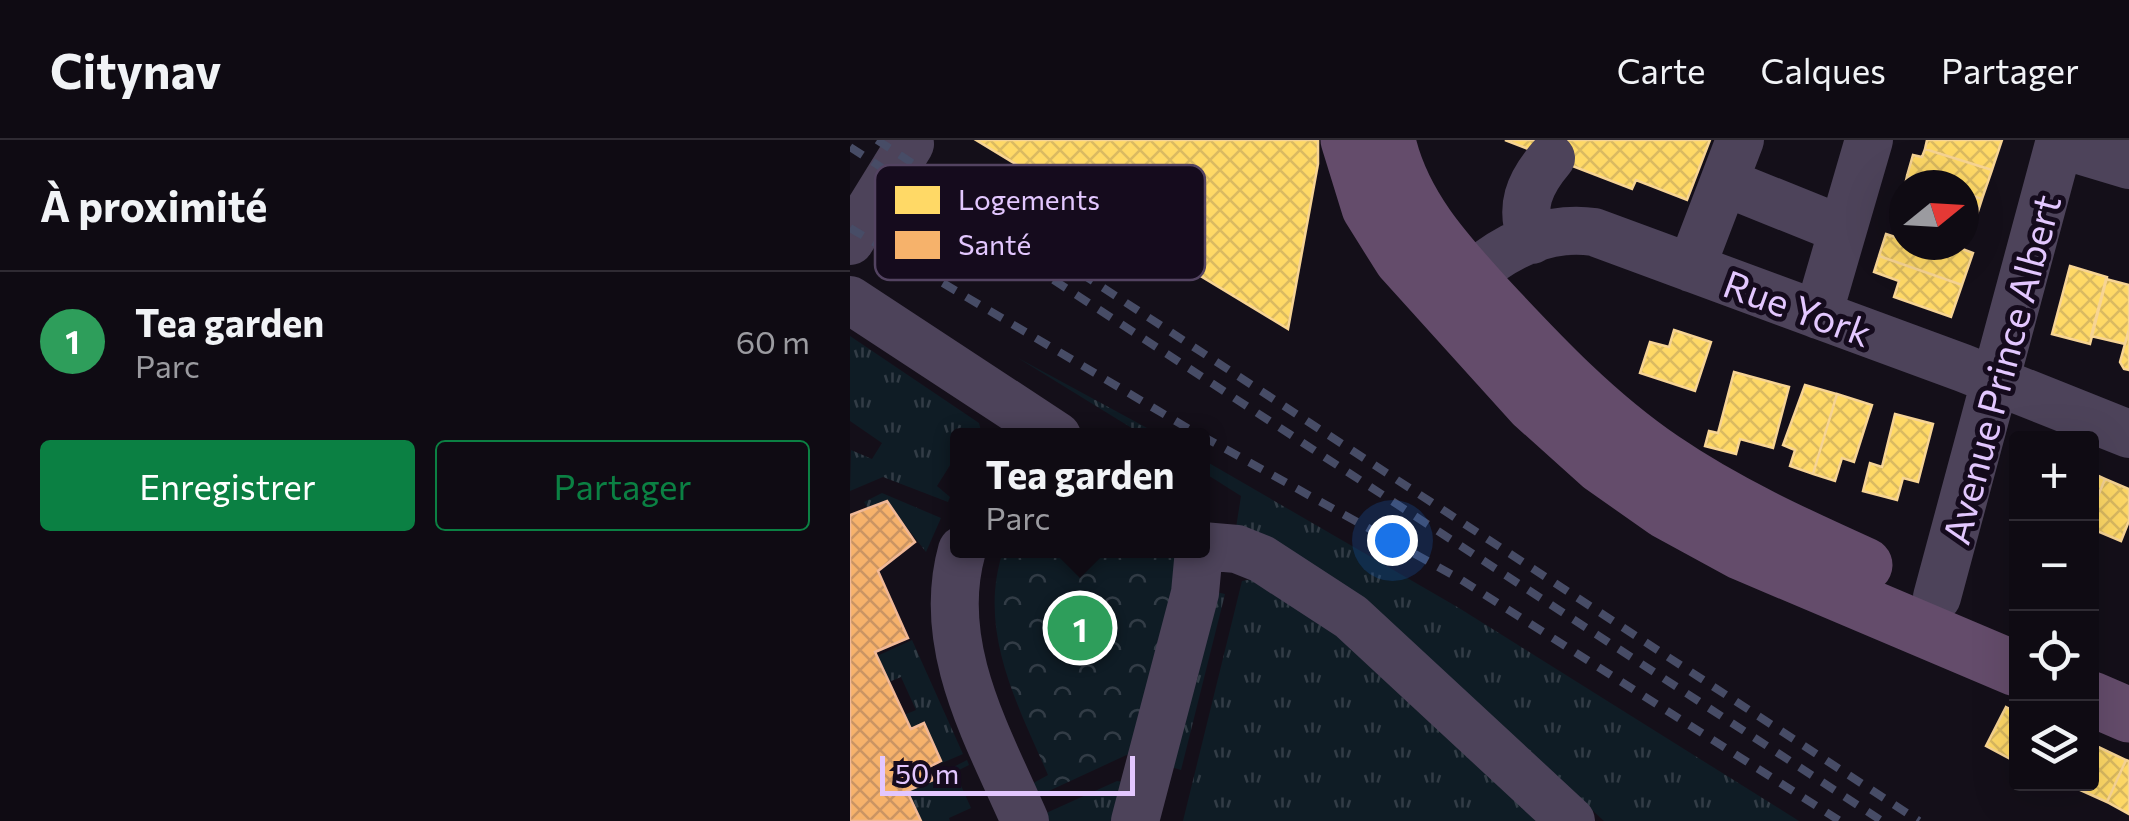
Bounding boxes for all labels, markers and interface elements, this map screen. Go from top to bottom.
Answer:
text: Citynav [50,40,221,99]
text: Carte [1617,48,1705,91]
text: Calques [1760,48,1886,91]
text: Partager [1941,48,2079,91]
legend [875,165,1205,280]
north arrow [1889,170,1979,260]
text: À proximité [40,179,267,231]
text: Logements [958,182,1100,216]
street label: Avenue Prince Albert [1931,189,2069,549]
text: Santé [958,227,1031,261]
street label: Rue York [1718,259,1878,355]
text: Tea garden [135,298,324,345]
text: 1 [65,321,80,361]
text: 60 m [736,321,810,361]
text: Parc [135,345,200,385]
popup [950,428,1210,558]
map controls [2009,431,2099,791]
button: + [2009,431,2099,521]
button: Enregistrer [40,440,415,531]
button: Partager [435,440,810,531]
text: Tea garden [985,450,1175,497]
text: Parc [985,497,1050,537]
your location [1367,515,1418,566]
button: − [2009,521,2099,611]
pin: 1 [1048,590,1112,666]
button: locate [2009,611,2099,701]
button: layers [2009,701,2099,791]
scale bar [880,751,1135,796]
text: 50 m [895,756,959,790]

